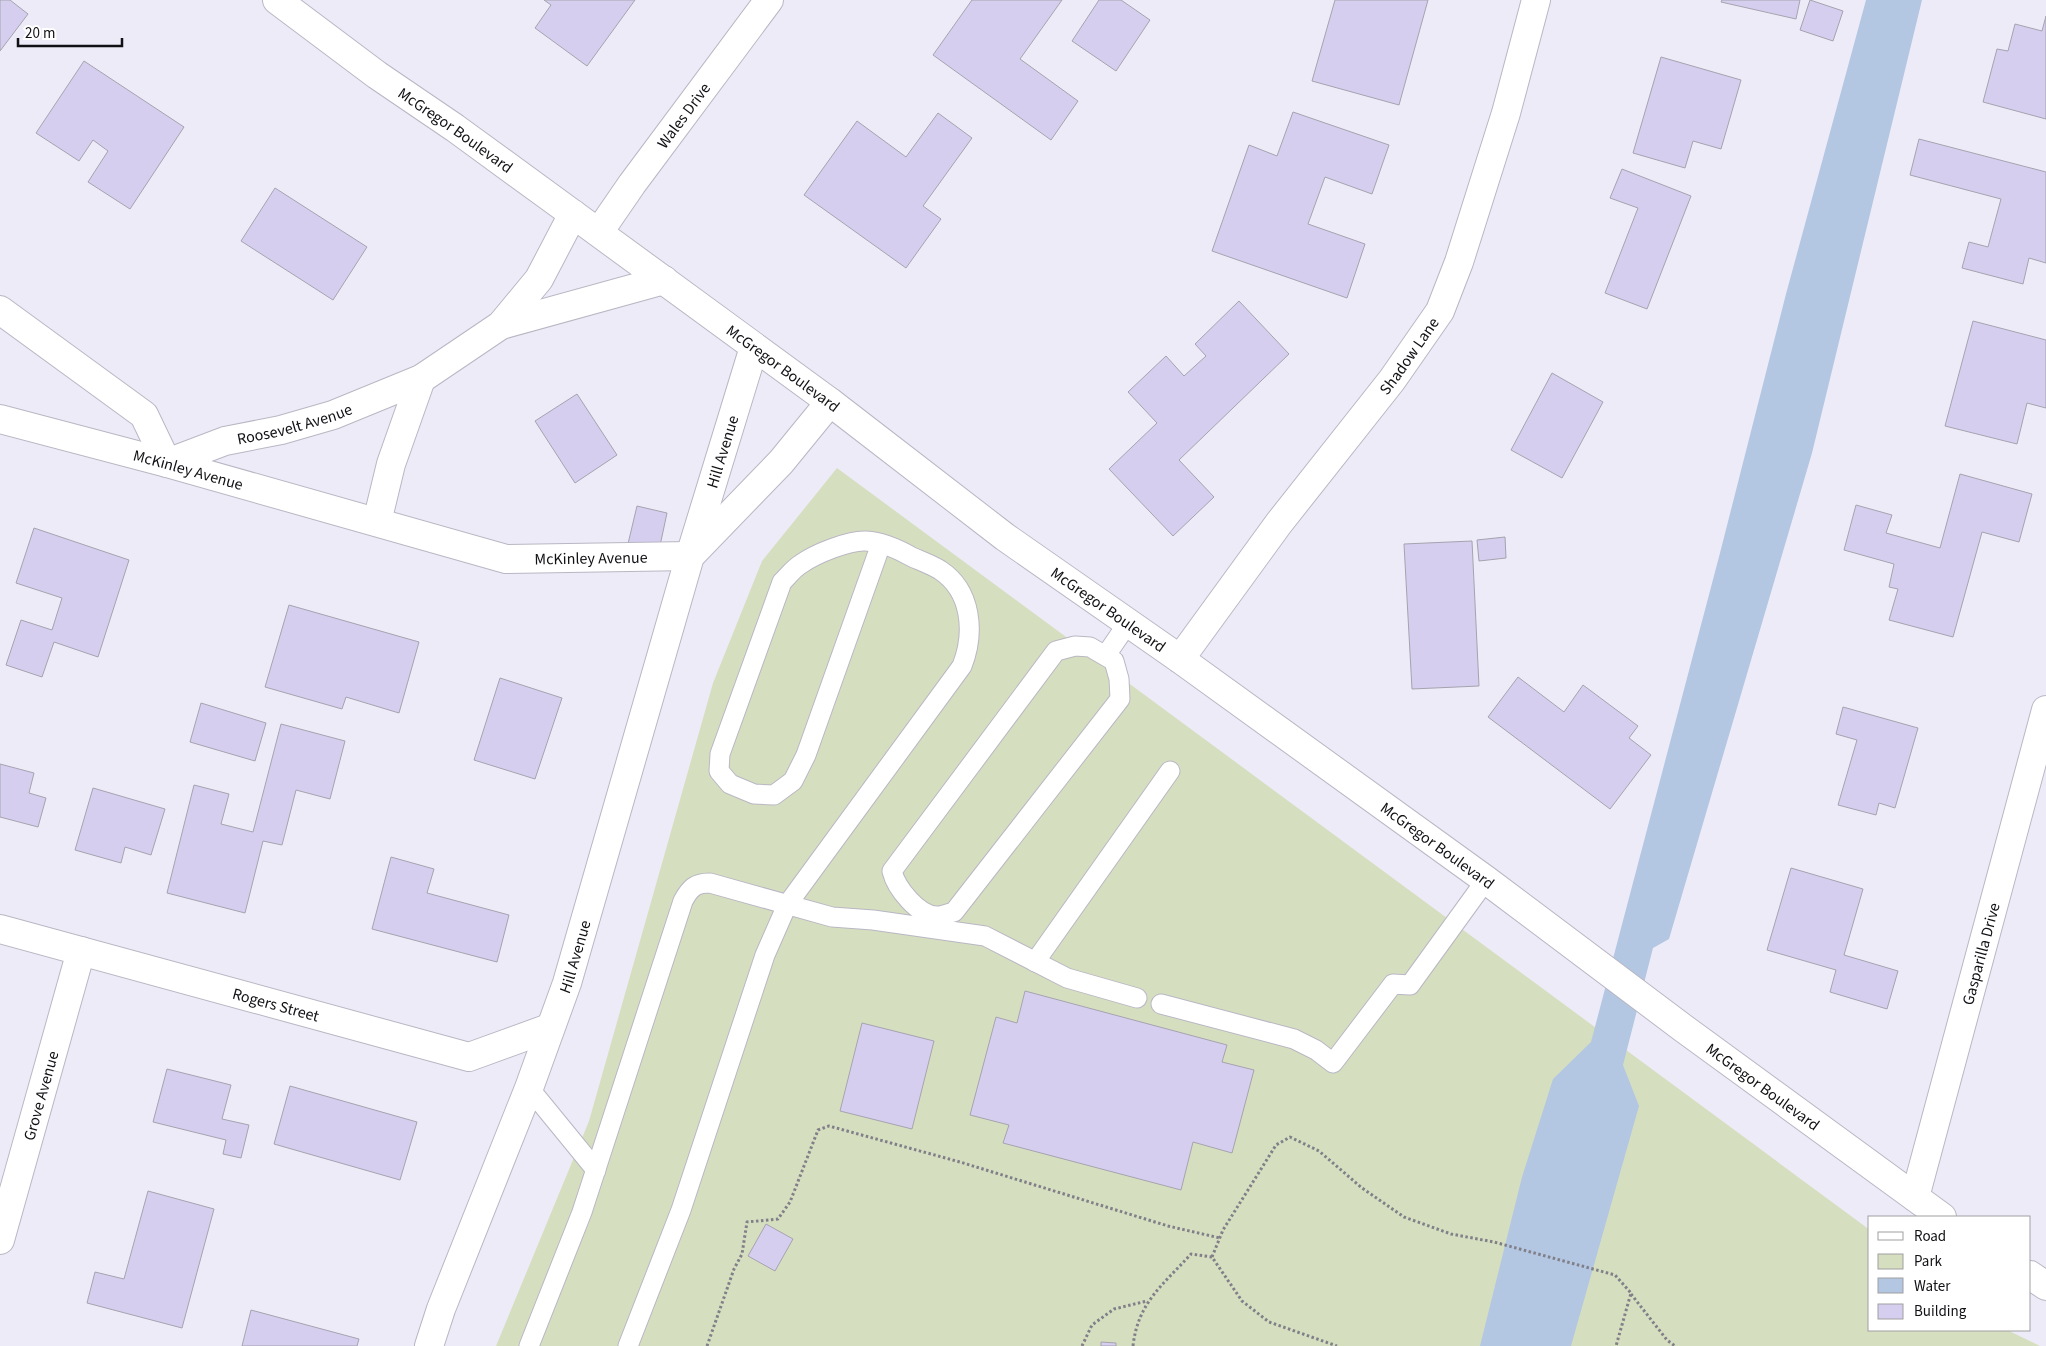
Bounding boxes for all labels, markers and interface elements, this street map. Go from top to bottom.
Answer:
scale bar [18,15,121,47]
text: 20 m [25,23,55,44]
street label: Wales Drive [652,78,716,153]
street label: McGregor Boulevard [393,83,517,179]
street label: Shadow Lane [1375,313,1444,400]
street label: McGregor Boulevard [722,320,844,418]
street label: Roosevelt Avenue [235,398,356,450]
street label: Hill Avenue [701,413,744,491]
street label: McKinley Avenue [131,445,246,496]
street label: McKinley Avenue [534,547,648,571]
street label: McGregor Boulevard [1046,562,1170,658]
street label: McGregor Boulevard [1376,797,1499,895]
street label: Gasparilla Drive [1957,900,2006,1008]
street label: Hill Avenue [554,918,597,996]
street label: Rogers Street [230,983,322,1028]
street label: McGregor Boulevard [1701,1038,1824,1136]
street label: Grove Avenue [18,1049,64,1143]
legend [1868,1216,2031,1331]
text: Road [1914,1226,1946,1247]
text: Park [1914,1251,1943,1272]
text: Water [1914,1276,1951,1297]
text: Building [1914,1301,1967,1322]

